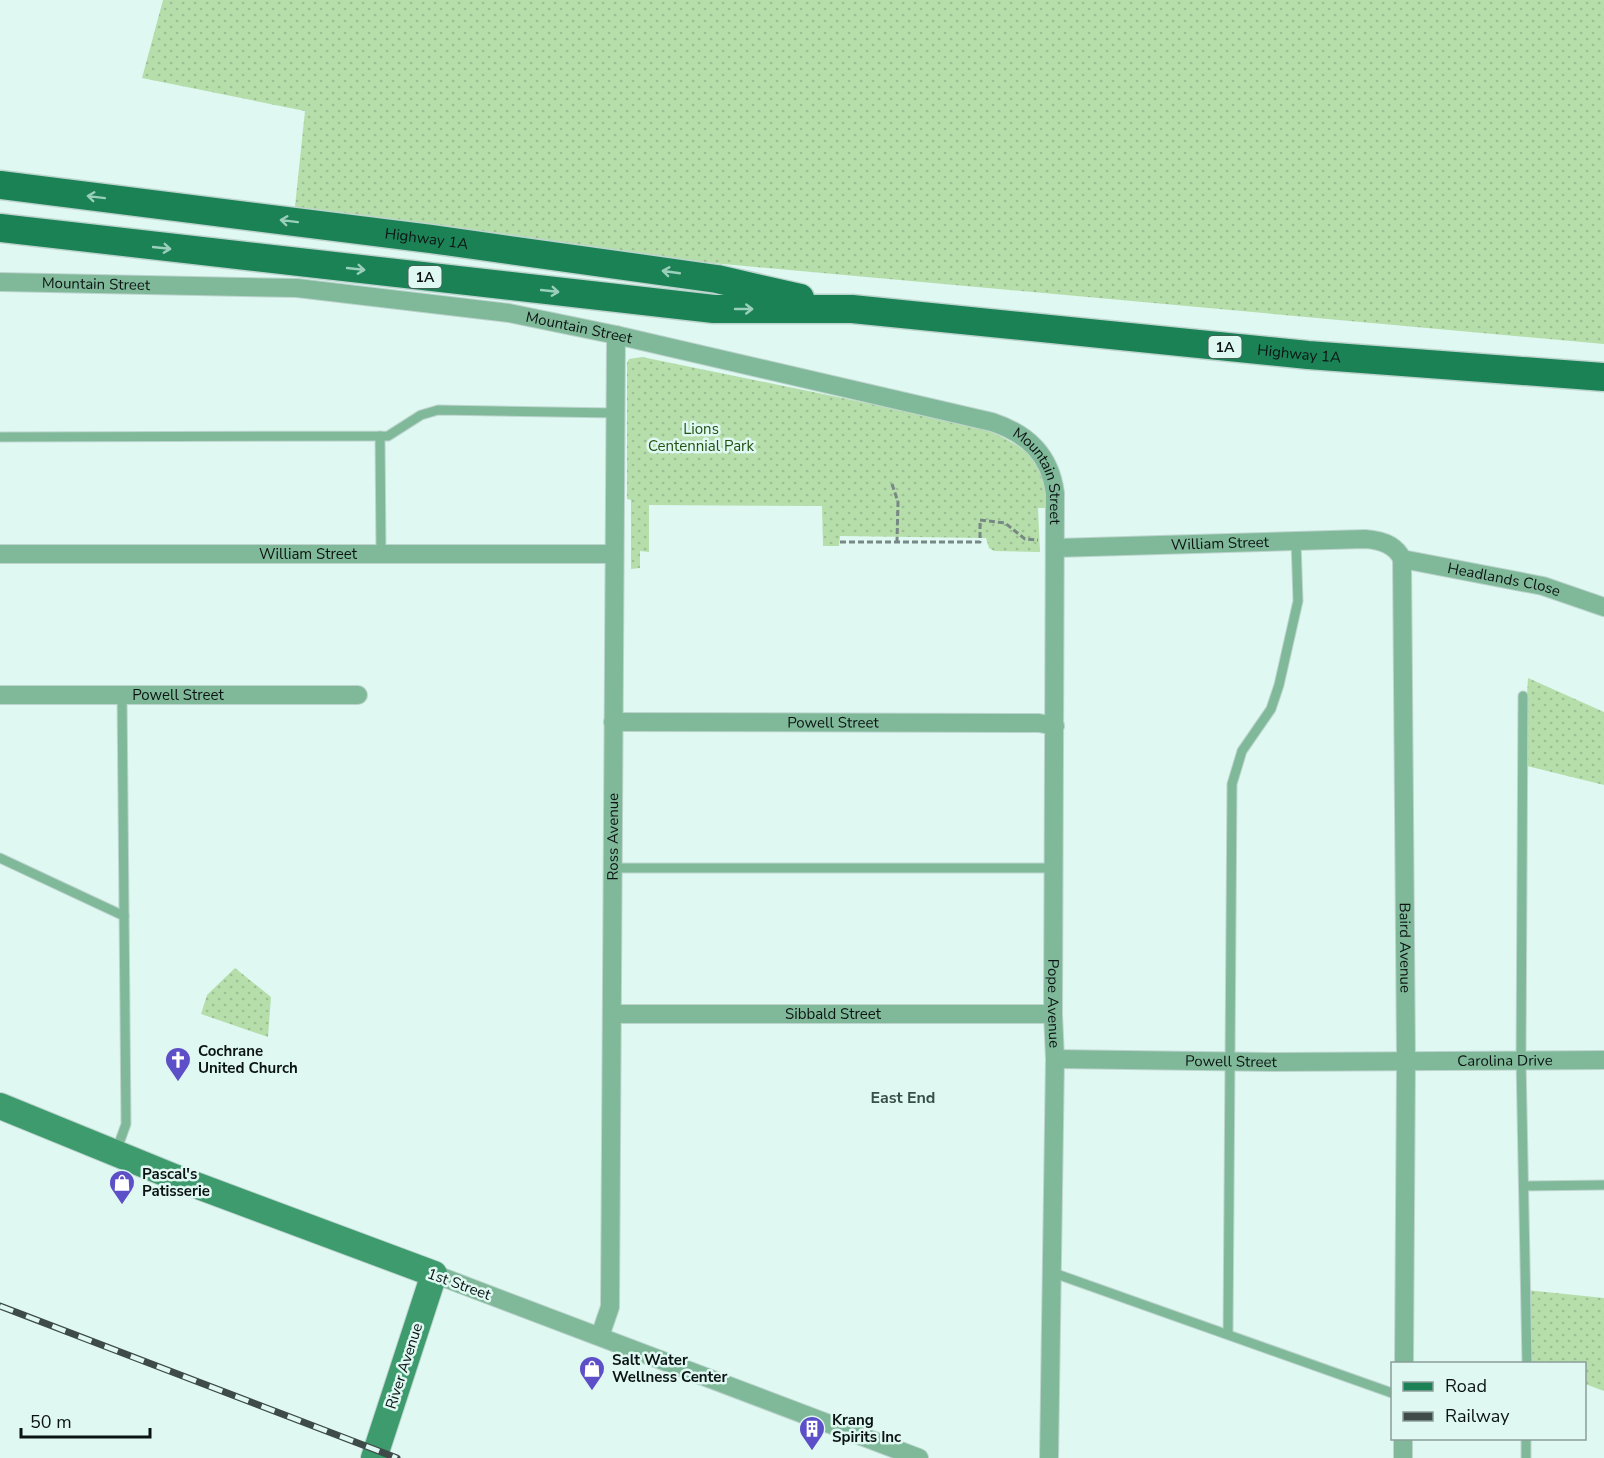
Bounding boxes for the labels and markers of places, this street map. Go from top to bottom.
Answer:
place label: Cochrane United Church [198,1041,298,1078]
church icon: Cochrane United Church [163,1045,193,1083]
place label: Pascal's Patisserie [142,1164,210,1201]
shop icon: Pascal's Patisserie [107,1168,137,1206]
place label: Salt Water Wellness Center [612,1350,727,1387]
shop icon: Salt Water Wellness Center [577,1354,607,1392]
place label: Krang Spirits Inc [832,1410,901,1447]
building icon: Krang Spirits Inc [797,1414,827,1452]

